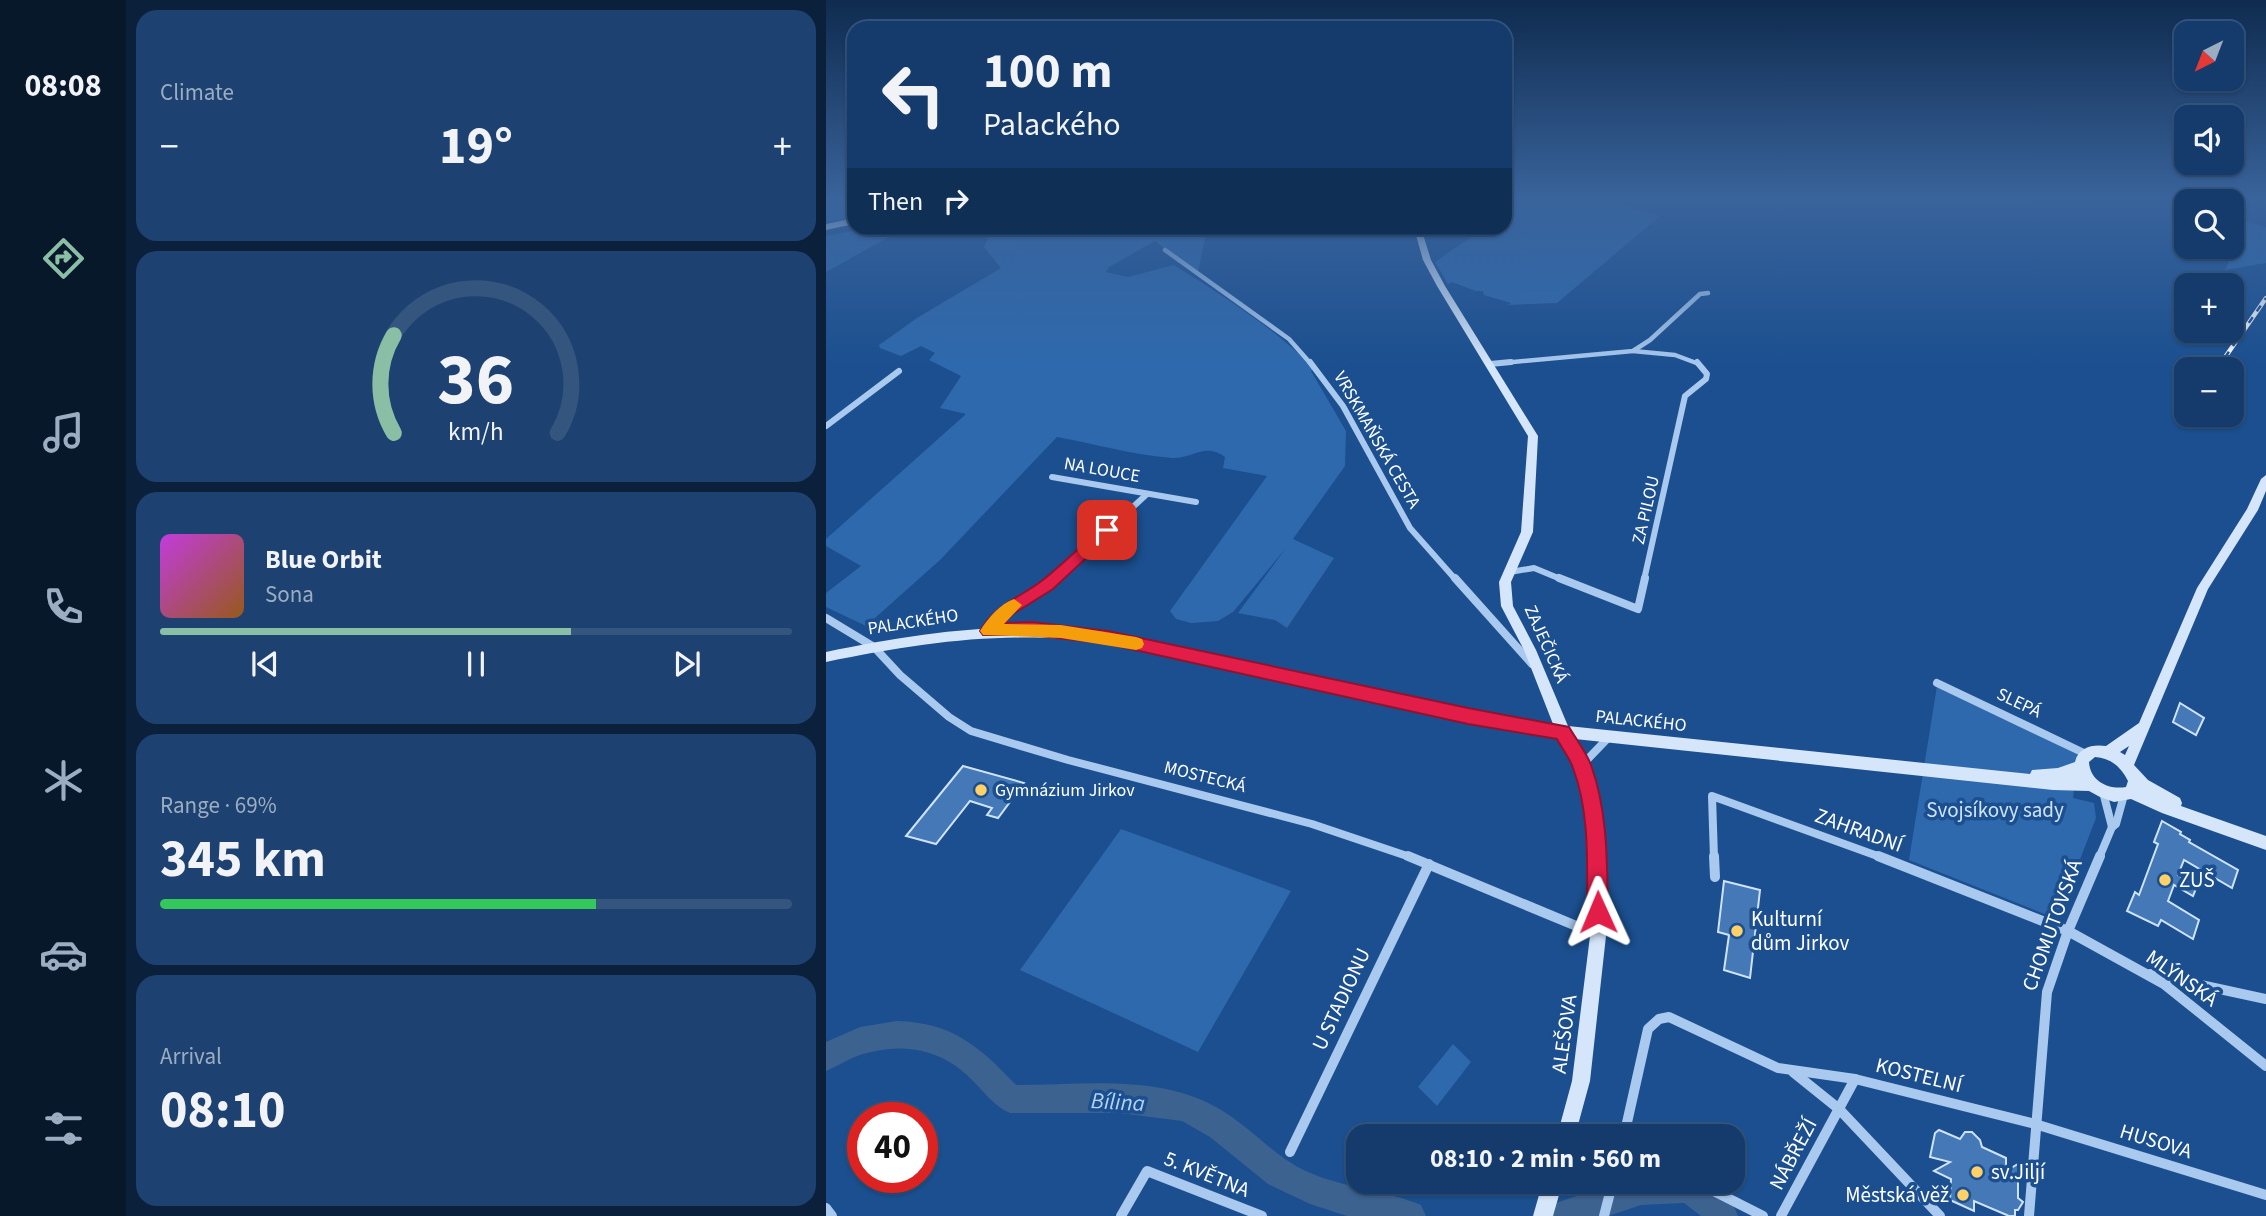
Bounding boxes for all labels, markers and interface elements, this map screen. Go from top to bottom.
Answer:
north arrow [2174,21,2244,91]
map controls [2174,21,2244,427]
text: 100 m [983,37,1112,107]
icon: left [868,49,959,140]
text: 08:08 [24,63,102,109]
text: Climate [160,76,234,109]
text: Palackého [983,102,1121,148]
button: sound [2174,105,2244,175]
text: 19° [439,110,513,184]
text: − [160,120,179,174]
text: + [773,120,792,174]
icon: right [937,182,975,220]
text: Then [868,183,923,220]
button: search [2174,189,2244,259]
icon: directions [39,234,88,283]
button: + [2174,273,2244,343]
text: 36 [438,328,514,432]
button: − [2174,357,2244,427]
street label: VRSKMAŇSKÁ CESTA [1327,367,1427,513]
icon: music [39,408,88,457]
text: km/h [448,414,504,450]
street label: NA LOUCE [1062,451,1142,489]
street label: ZA PILOU [1626,473,1666,547]
pin [1077,500,1137,560]
icon: arrive [1088,511,1126,549]
text: Blue Orbit [265,541,382,578]
text: Sona [265,578,314,611]
icon: phone [39,582,88,631]
street label: ZAJEČICKÁ [1518,601,1574,687]
street label: PALACKÉHO [866,602,960,641]
icon: previous [246,645,284,683]
icon: pause [457,645,495,683]
icon: next [668,645,706,683]
street label: SLEPÁ [1992,682,2046,724]
street label: PALACKÉHO [1594,704,1688,738]
street label: MOSTECKÁ [1161,755,1249,799]
icon: climate [39,756,88,805]
place label: Gymnázium Jirkov [995,778,1135,803]
marker: Gymnázium Jirkov [973,782,989,798]
text: Range · 69% [160,789,277,822]
park label: Svojsíkovy sady [1926,795,2064,825]
street label: ZAHRADNÍ [1811,800,1909,860]
text: 345 km [160,823,326,897]
street label: CHOMUTOVSKÁ [2014,854,2090,995]
place label: ZUŠ [2179,865,2215,895]
marker: ZUŠ [2157,872,2173,888]
position arrow [1561,875,1635,949]
place label: Kulturní dům Jirkov [1751,904,1850,958]
marker: Kulturní dům Jirkov [1729,923,1745,939]
icon: car [39,930,88,979]
street label: MLÝNSKÁ [2140,942,2225,1014]
street label: U STADIONU [1304,943,1378,1055]
street label: ALEŠOVA [1544,992,1584,1075]
text: Arrival [160,1040,222,1073]
street label: KOSTELNÍ [1873,1050,1967,1101]
text: 08:10 [160,1074,285,1148]
water label: Bílina [1090,1084,1146,1120]
speed limit sign: 40 [847,1102,938,1193]
icon: filters [39,1104,88,1153]
street label: NÁBŘEŽÍ [1762,1112,1825,1195]
street label: HUSOVA [2116,1116,2196,1166]
text: 08:10 · 2 min · 560 m [1430,1140,1661,1177]
street label: 5. KVĚTNA [1160,1143,1255,1205]
place label: sv.Jiljí [1991,1157,2046,1187]
marker: sv.Jiljí [1969,1164,1985,1180]
place label: Městská věž [1845,1180,1949,1210]
marker: Městská věž [1955,1187,1971,1203]

